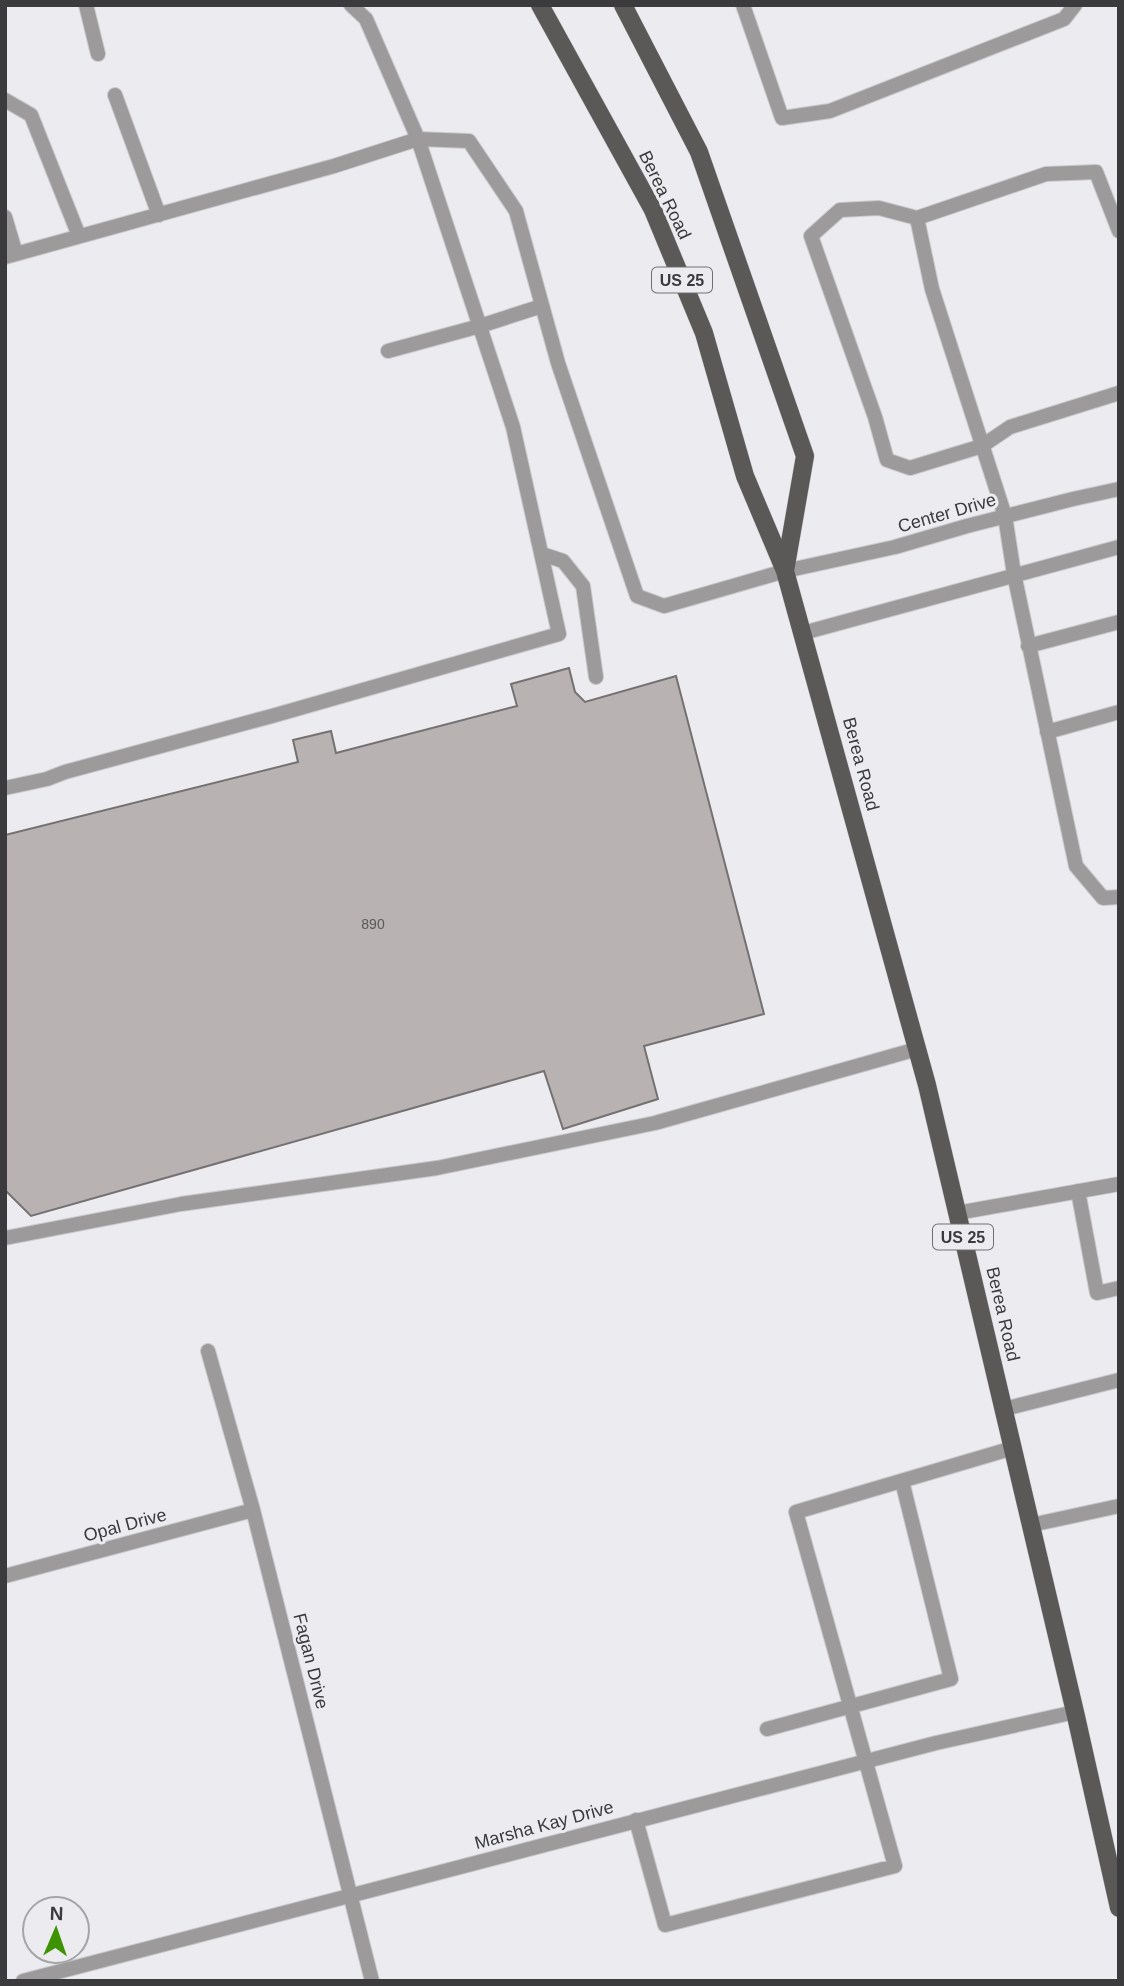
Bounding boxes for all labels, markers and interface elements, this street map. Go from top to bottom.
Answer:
street label: Berea Road [635,147,695,243]
road number: US 25 [652,268,712,292]
street label: Center Drive [896,489,998,537]
street label: Berea Road [839,715,883,813]
house number: 890 [361,916,385,932]
road number: US 25 [933,1224,993,1250]
street label: Berea Road [982,1265,1024,1363]
street label: Opal Drive [81,1504,169,1546]
street label: Fagan Drive [289,1611,333,1711]
street label: Marsha Kay Drive [472,1797,616,1853]
north arrow [21,1895,91,1965]
text: N [49,1903,64,1924]

